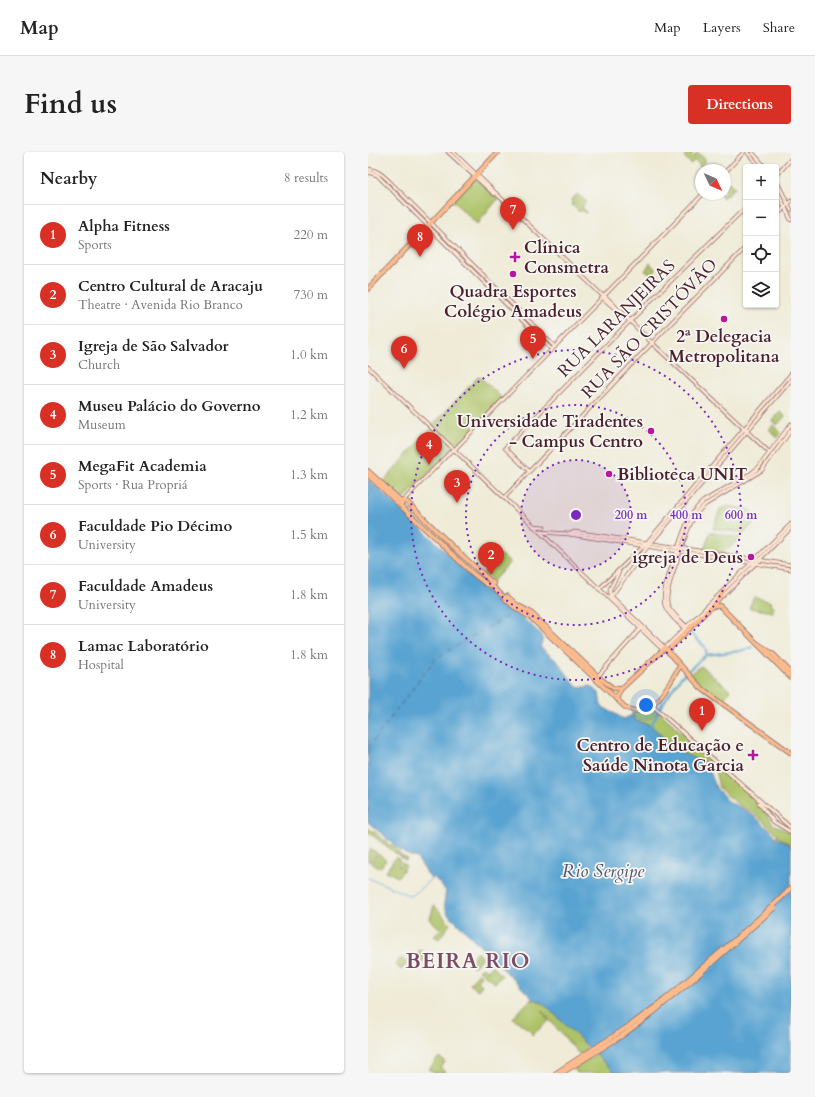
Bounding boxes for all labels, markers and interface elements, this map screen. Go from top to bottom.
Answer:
text: Map [20,15,59,41]
text: Map [654,18,681,37]
text: Layers [703,18,741,37]
text: Share [763,18,795,37]
text: Find us [24,85,117,123]
button: Directions [688,85,791,124]
north arrow [695,164,731,200]
map controls [743,164,779,308]
button: + [743,164,779,200]
text: Nearby [40,167,97,190]
text: 8 results [284,169,328,187]
pin: 7 [500,197,526,230]
button: − [743,200,779,236]
text: Alpha Fitness [78,216,170,236]
pin: 8 [407,224,433,257]
text: 1 [50,226,56,244]
text: 220 m [294,226,328,244]
text: Sports [78,236,112,254]
place label: Clínica Consmetra [524,236,609,279]
button: locate [743,236,779,272]
marker: Clínica Consmetra [509,251,521,263]
street label: RUA SÃO CRISTÓVÃO [576,253,722,403]
street label: RUA LARANJEIRAS [553,255,680,382]
marker: Quadra Esportes Colégio Amadeus [508,269,518,279]
button: layers [743,272,779,308]
text: Centro Cultural de Aracaju [78,276,263,296]
place label: Quadra Esportes Colégio Amadeus [444,280,582,323]
text: 2 [50,286,56,304]
text: 730 m [294,286,328,304]
text: Theatre · Avenida Rio Branco [78,296,243,314]
marker: 2ª Delegacia Metropolitana [719,314,729,324]
place label: 2ª Delegacia Metropolitana [669,325,780,368]
pin: 5 [520,326,546,359]
text: Igreja de São Salvador [78,336,229,356]
pin: 6 [391,336,417,369]
text: 3 [50,346,56,364]
text: 1.0 km [290,346,328,364]
text: Church [78,356,120,374]
text: Museu Palácio do Governo [78,396,261,416]
text: 4 [50,406,56,424]
text: 1.2 km [290,406,328,424]
place label: Universidade Tiradentes - Campus Centro [457,410,643,453]
text: Museum [78,416,126,434]
marker: Universidade Tiradentes - Campus Centro [646,426,656,436]
pin: 4 [416,432,442,465]
text: MegaFit Academia [78,456,207,476]
place label: Biblioteca UNIT [617,463,747,486]
text: 5 [50,466,56,484]
text: 1.3 km [290,466,328,484]
marker: Biblioteca UNIT [604,469,614,479]
pin: 3 [444,470,470,503]
text: Sports · Rua Propriá [78,476,188,494]
text: 200 m [615,507,648,523]
text: 400 m [670,507,703,523]
text: 600 m [725,507,758,523]
centre of rings [569,508,583,522]
text: Faculdade Pio Décimo [78,516,232,536]
text: 6 [50,526,56,544]
text: 1.5 km [290,526,328,544]
text: University [78,536,136,554]
pin: 2 [478,542,504,575]
place label: igreja de Deus [632,546,743,569]
marker: igreja de Deus [746,552,756,562]
text: Faculdade Amadeus [78,576,213,596]
text: 7 [50,586,56,604]
text: 1.8 km [290,586,328,604]
text: University [78,596,136,614]
text: Lamac Laboratório [78,636,209,656]
text: 8 [50,646,56,664]
text: 1.8 km [290,646,328,664]
text: Hospital [78,656,124,674]
your location [636,695,656,715]
pin: 1 [689,698,715,731]
place label: Centro de Educação e Saúde Ninota Garcia [576,734,745,777]
marker: Centro de Educação e Saúde Ninota Garcia [747,749,759,761]
water label: Rio Sergipe [562,859,645,884]
district label: BEIRA RIO [406,947,530,976]

